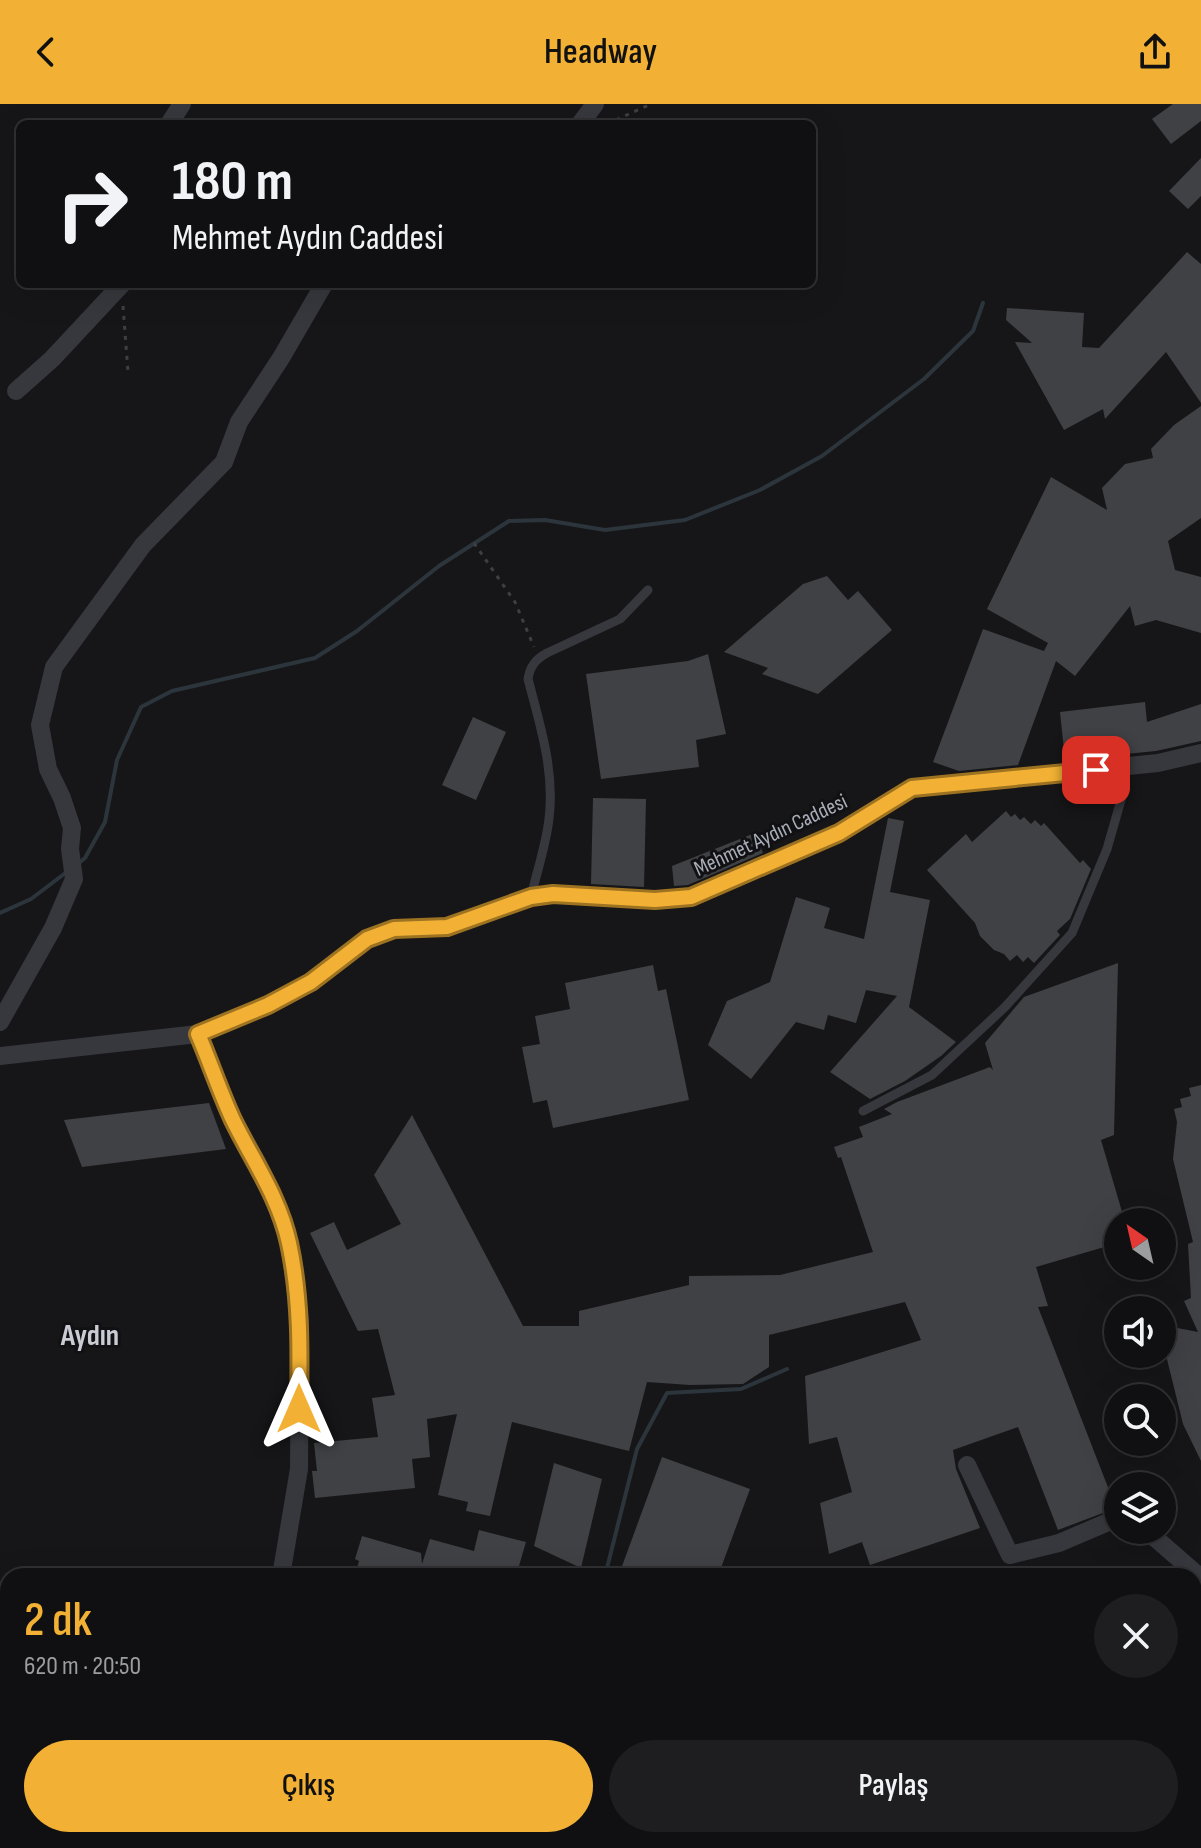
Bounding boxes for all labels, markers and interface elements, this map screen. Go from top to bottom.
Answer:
icon: back [24,30,68,74]
icon: share [1133,30,1177,74]
text: Headway [544,31,657,74]
text: 180 m [172,149,293,216]
icon: right [40,152,144,256]
text: Mehmet Aydın Caddesi [172,217,444,260]
pin [1062,736,1130,804]
icon: arrive [1074,748,1118,792]
street label: Mehmet Aydın Caddesi [690,788,852,883]
north arrow [1104,1208,1176,1280]
map controls [1104,1208,1176,1544]
button: sound [1104,1296,1176,1368]
district label: Aydın [60,1318,119,1354]
position arrow [257,1367,341,1451]
button: search [1104,1384,1176,1456]
button: layers [1104,1472,1176,1544]
text: 2 dk [24,1592,92,1649]
button: close [1094,1594,1178,1678]
text: 620 m · 20:50 [24,1651,141,1682]
button: Çıkış [24,1740,593,1832]
button: Paylaş [609,1740,1178,1832]

